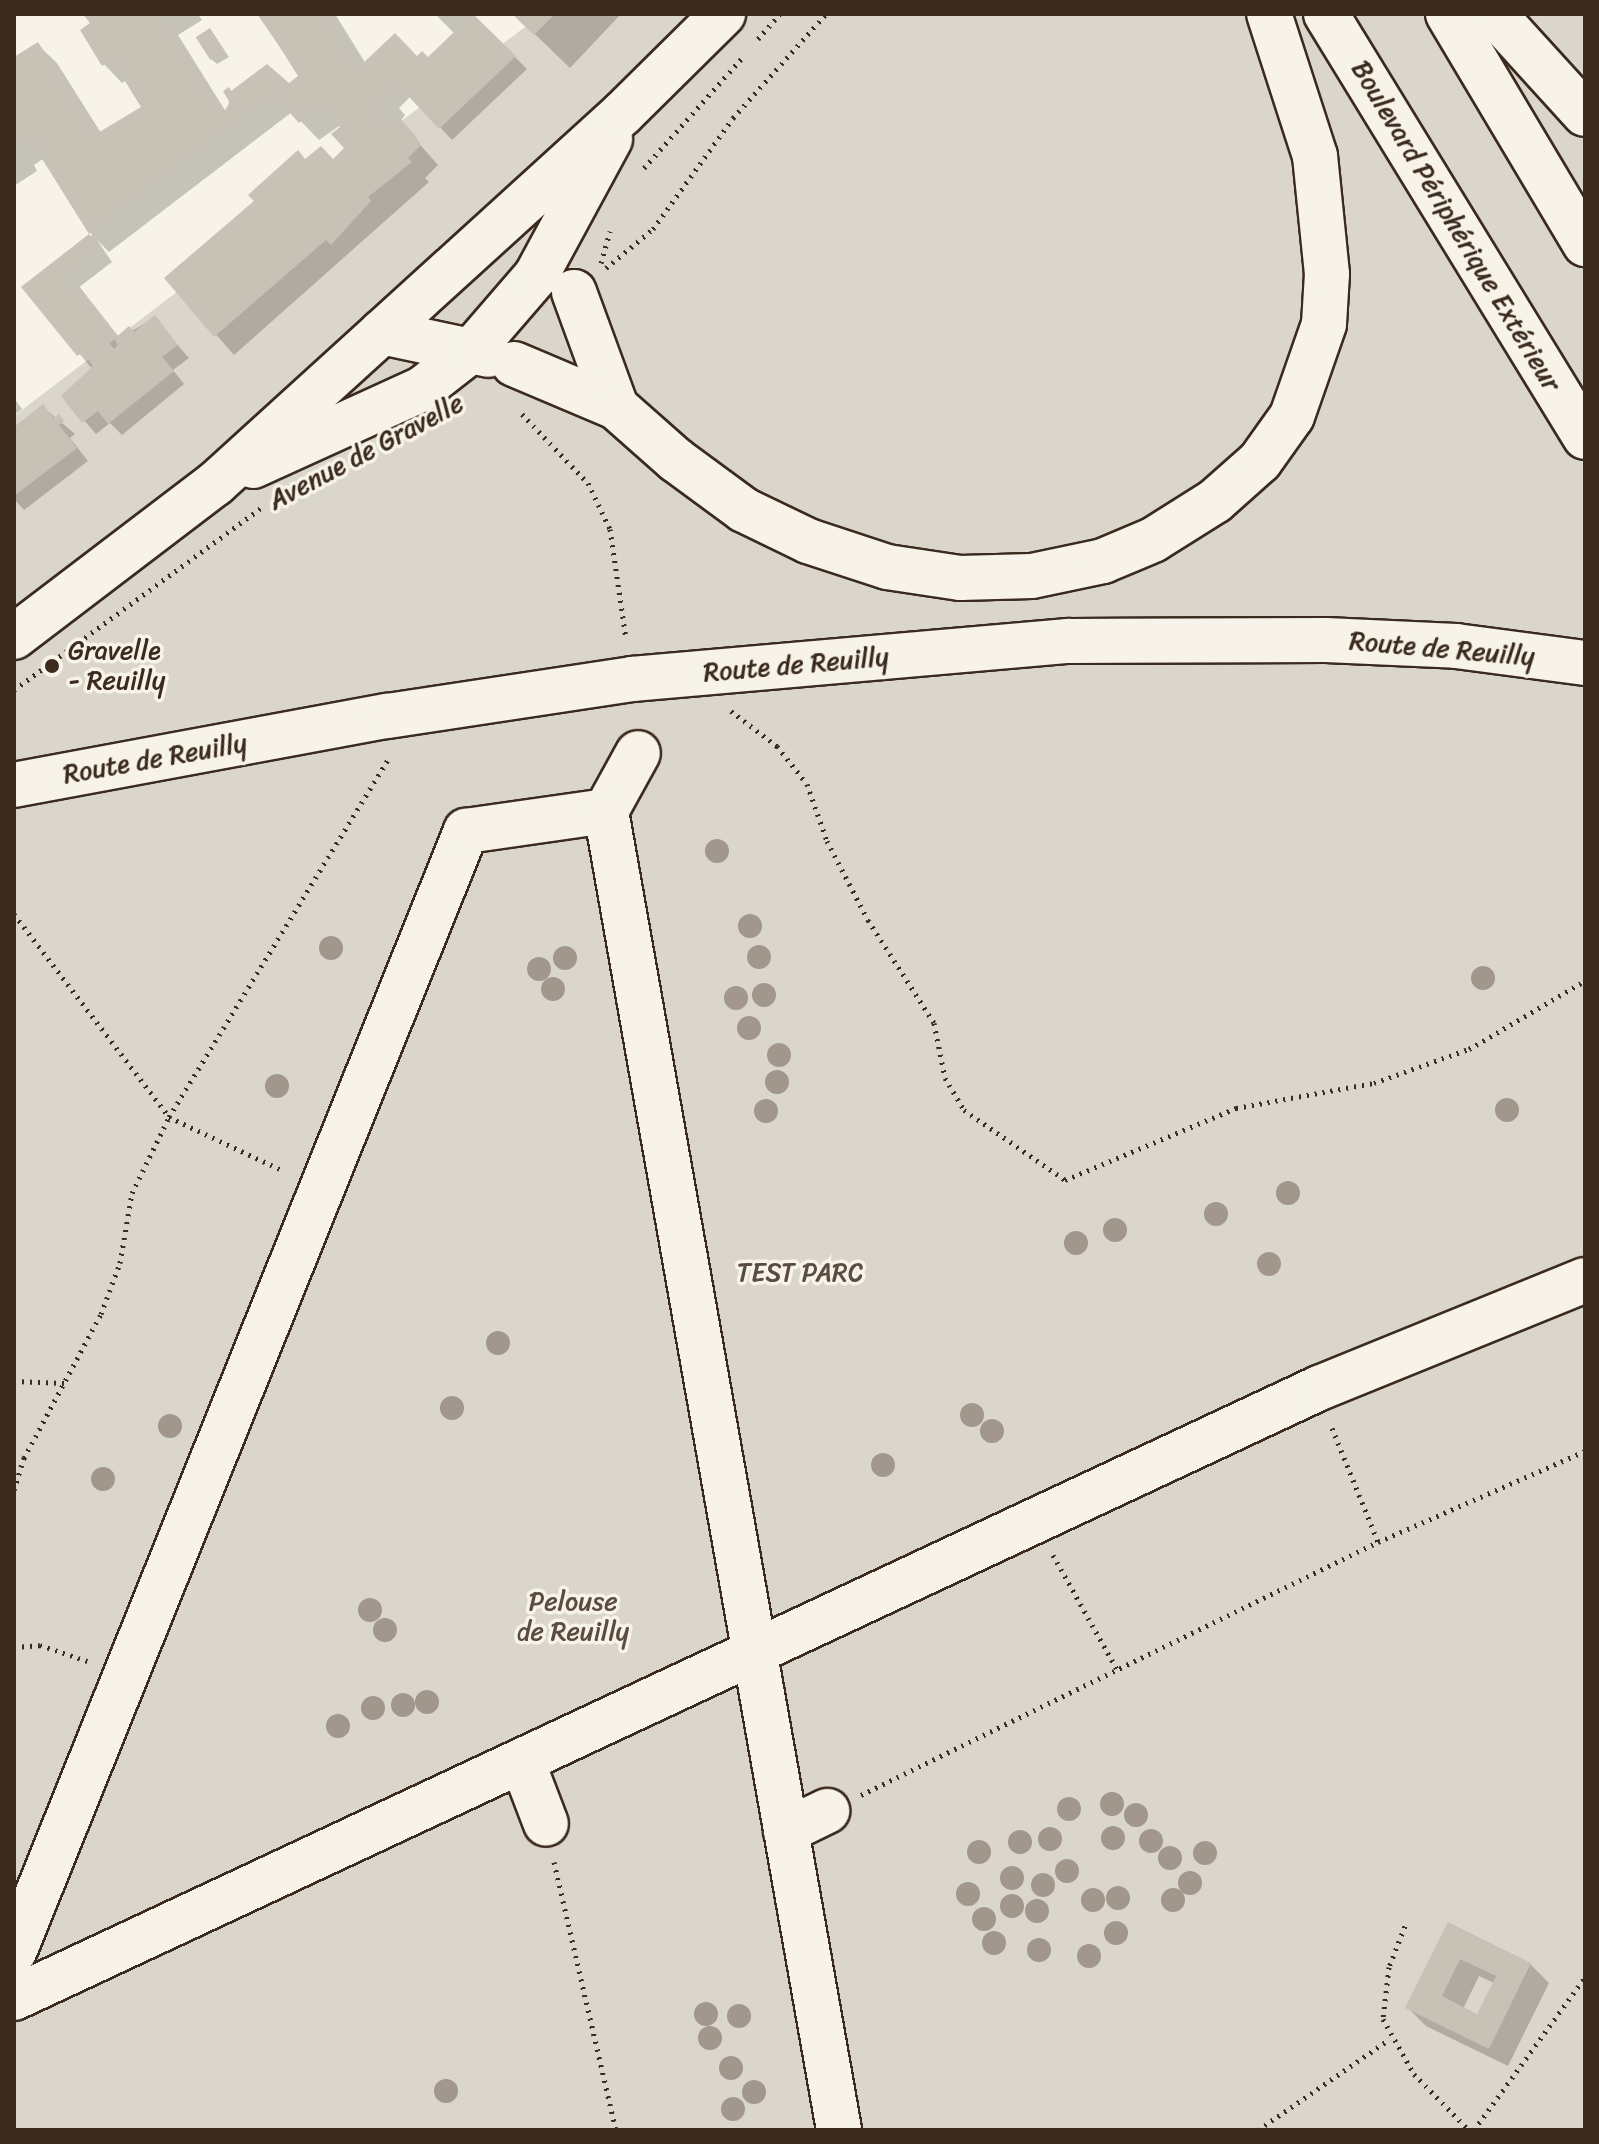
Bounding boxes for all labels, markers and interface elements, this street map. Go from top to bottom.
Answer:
street label: Boulevard Périphérique Extérieur [1345,55,1567,397]
street label: Avenue de Gravelle [263,387,469,517]
street label: Route de Reuilly [1348,625,1536,673]
place label: Gravelle - Reuilly [68,635,165,696]
street label: Route de Reuilly [702,641,890,689]
marker: Gravelle - Reuilly [43,657,61,675]
street label: Route de Reuilly [61,728,249,790]
park label: TEST PARC [737,1257,863,1289]
park label: Pelouse de Reuilly [517,1586,629,1648]

